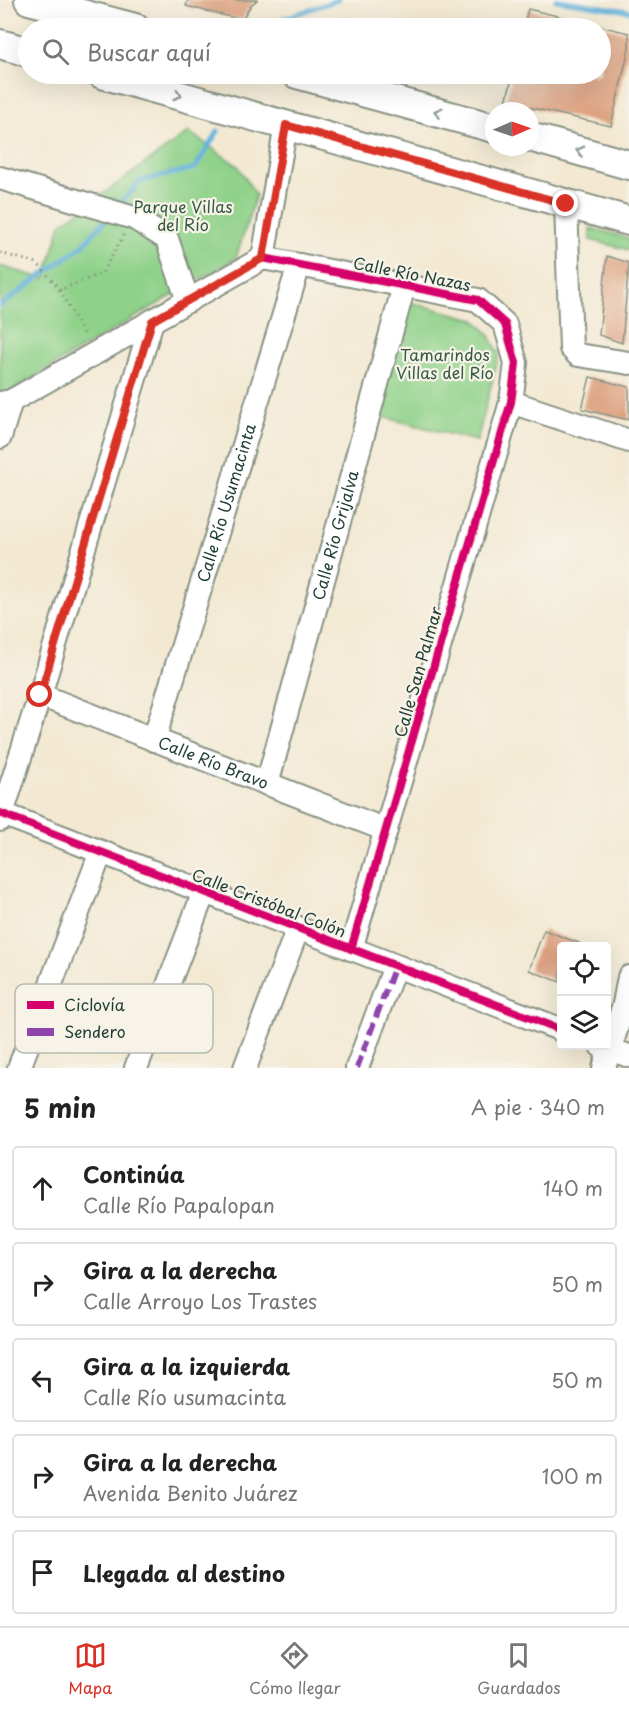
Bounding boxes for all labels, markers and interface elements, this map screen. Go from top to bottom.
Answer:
search box [18,18,611,84]
icon: search [39,35,72,68]
text: Buscar aquí [87,35,211,68]
one-way arrow [172,88,183,100]
north arrow [485,102,539,156]
one-way arrow [433,107,443,119]
one-way arrow [575,146,585,158]
route end [552,190,578,216]
park label: Parque Villas del Río [134,194,233,236]
street label: Calle Río Nazas [351,250,473,296]
park label: Tamarindos Villas del Río [396,342,494,384]
street label: Calle Río Usumacinta [190,420,261,585]
street label: Calle Río Grijalva [305,467,364,603]
street label: Calle San Palmar [387,603,447,740]
route start [26,681,52,707]
street label: Calle Río Bravo [155,729,272,794]
street label: Calle Cristóbal Colón [189,862,350,943]
map controls [557,942,611,1050]
button: locate [557,942,611,996]
legend [15,984,213,1053]
text: Ciclovía [64,992,125,1016]
button: layers [557,996,611,1050]
text: Sendero [64,1019,126,1043]
text: 5 min [24,1088,96,1127]
text: A pie · 340 m [471,1092,605,1122]
text: Continúa [83,1157,185,1190]
icon: ahead [26,1172,59,1205]
text: 140 m [543,1173,603,1203]
text: Calle Río Papalopan [83,1190,275,1220]
text: Gira a la derecha [83,1253,277,1286]
icon: right [26,1268,59,1301]
text: 50 m [551,1269,603,1299]
text: Calle Arroyo Los Trastes [83,1286,317,1316]
text: Gira a la izquierda [83,1349,290,1382]
icon: left [26,1364,59,1397]
text: 50 m [551,1365,603,1395]
text: Calle Río usumacinta [83,1382,286,1412]
text: Gira a la derecha [83,1445,277,1478]
icon: right [26,1460,59,1493]
text: 100 m [542,1461,603,1491]
text: Avenida Benito Juárez [83,1478,298,1508]
icon: arrive [26,1556,59,1589]
text: Llegada al destino [83,1556,285,1589]
tab: Mapa [68,1639,112,1699]
tab: Cómo llegar [249,1639,341,1699]
tab: Guardados [477,1639,561,1699]

